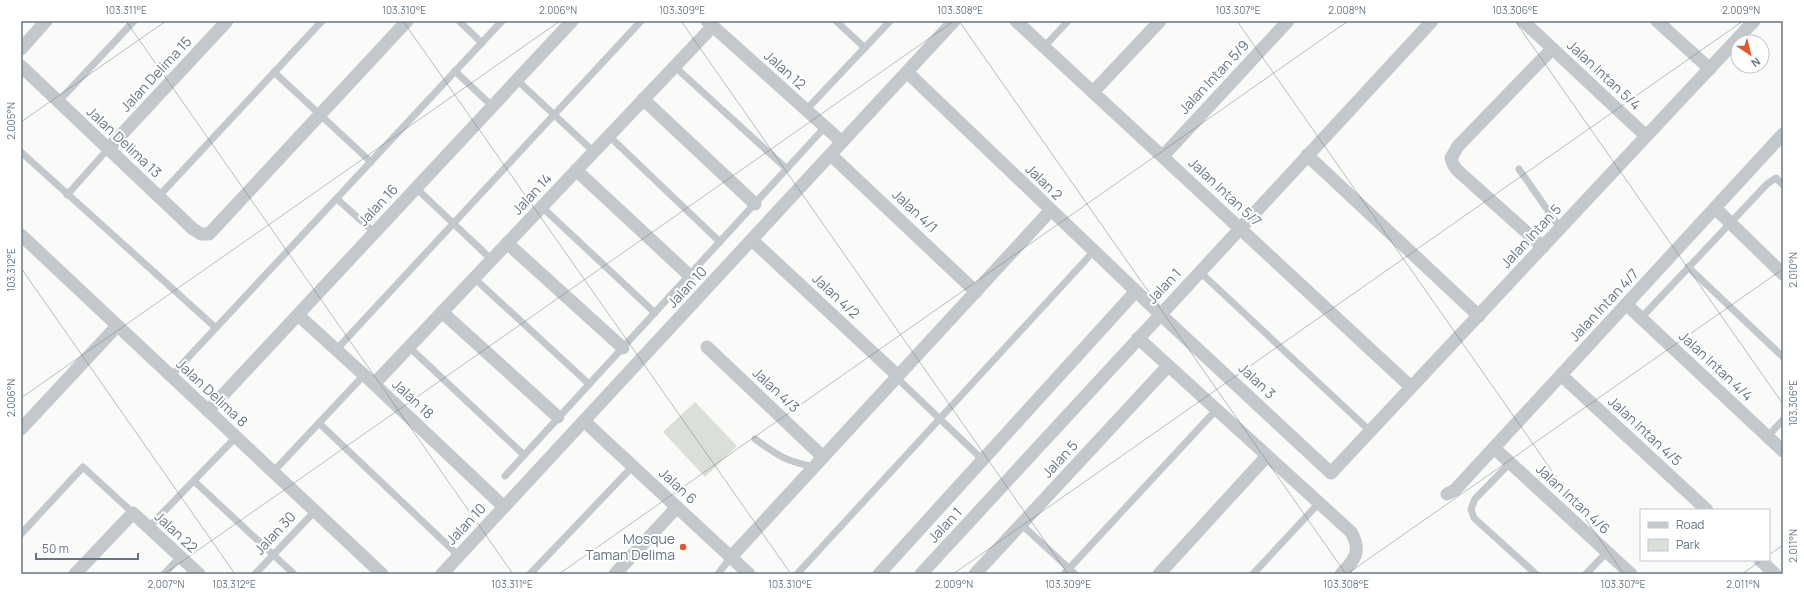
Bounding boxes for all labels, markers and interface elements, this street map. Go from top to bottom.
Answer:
text: 103.311°E [105,3,147,17]
text: 103.310°E [382,3,426,17]
text: 2.006°N [539,3,577,17]
text: 103.309°E [659,3,705,17]
text: 103.308°E [937,3,983,17]
text: 103.307°E [1216,3,1261,17]
text: 2.008°N [1328,3,1366,17]
text: 103.306°E [1492,3,1538,17]
text: 2.009°N [1722,3,1760,17]
street label: Jalan Delima 15 [116,32,196,115]
north arrow [1730,34,1770,74]
street label: Jalan Intan 5/9 [1174,36,1253,118]
street label: Jalan Intan 5/4 [1563,36,1645,114]
street label: Jalan 12 [760,46,810,93]
text: N [1748,54,1764,71]
text: 2.005°N [4,102,18,140]
street label: Jalan Delima 13 [83,102,166,181]
street label: Jalan Intan 5/7 [1185,153,1266,230]
street label: Jalan 2 [1022,159,1067,204]
street label: Jalan 14 [508,169,556,218]
street label: Jalan 16 [353,180,402,230]
street label: Jalan 4/1 [889,185,942,237]
street label: Jalan Intan 5 [1496,200,1565,272]
text: 103.312°E [4,248,18,292]
text: 2.010°N [1786,252,1800,288]
street label: Jalan 10 [662,262,711,312]
street label: Jalan 1 [1142,264,1185,307]
street label: Jalan Intan 4/7 [1565,264,1642,345]
street label: Jalan 4/2 [809,269,864,322]
street label: Jalan Intan 4/4 [1675,326,1757,405]
street label: Jalan Delima 8 [173,355,252,431]
street label: Jalan 3 [1235,359,1280,403]
street label: Jalan 4/3 [749,363,804,416]
street label: Jalan 18 [389,375,438,423]
text: 2.006°N [4,379,18,417]
text: 103.306°E [1786,380,1800,426]
street label: Jalan Intan 4/5 [1604,392,1686,470]
street label: Jalan 5 [1038,436,1082,481]
street label: Jalan Intan 4/6 [1532,459,1615,538]
street label: Jalan 6 [655,463,701,508]
street label: Jalan 10 [441,499,490,549]
street label: Jalan 1 [923,503,966,546]
street label: Jalan 22 [151,507,202,556]
street label: Jalan 30 [250,507,300,558]
legend [1640,509,1770,561]
text: Road [1676,516,1704,533]
place label: Mosque Taman Delima [585,529,675,564]
text: 2.011°N [1786,529,1800,563]
scale bar [36,535,138,561]
text: Park [1676,536,1701,553]
text: 50 m [42,540,69,557]
marker: Mosque Taman Delima [678,542,688,552]
text: 2.007°N [148,577,185,591]
text: 103.312°E [212,577,256,591]
text: 103.311°E [491,577,533,591]
text: 103.310°E [768,577,812,591]
text: 2.009°N [935,577,973,591]
text: 103.309°E [1045,577,1091,591]
text: 103.308°E [1323,577,1369,591]
text: 103.307°E [1601,577,1646,591]
text: 2.011°N [1726,577,1760,591]

